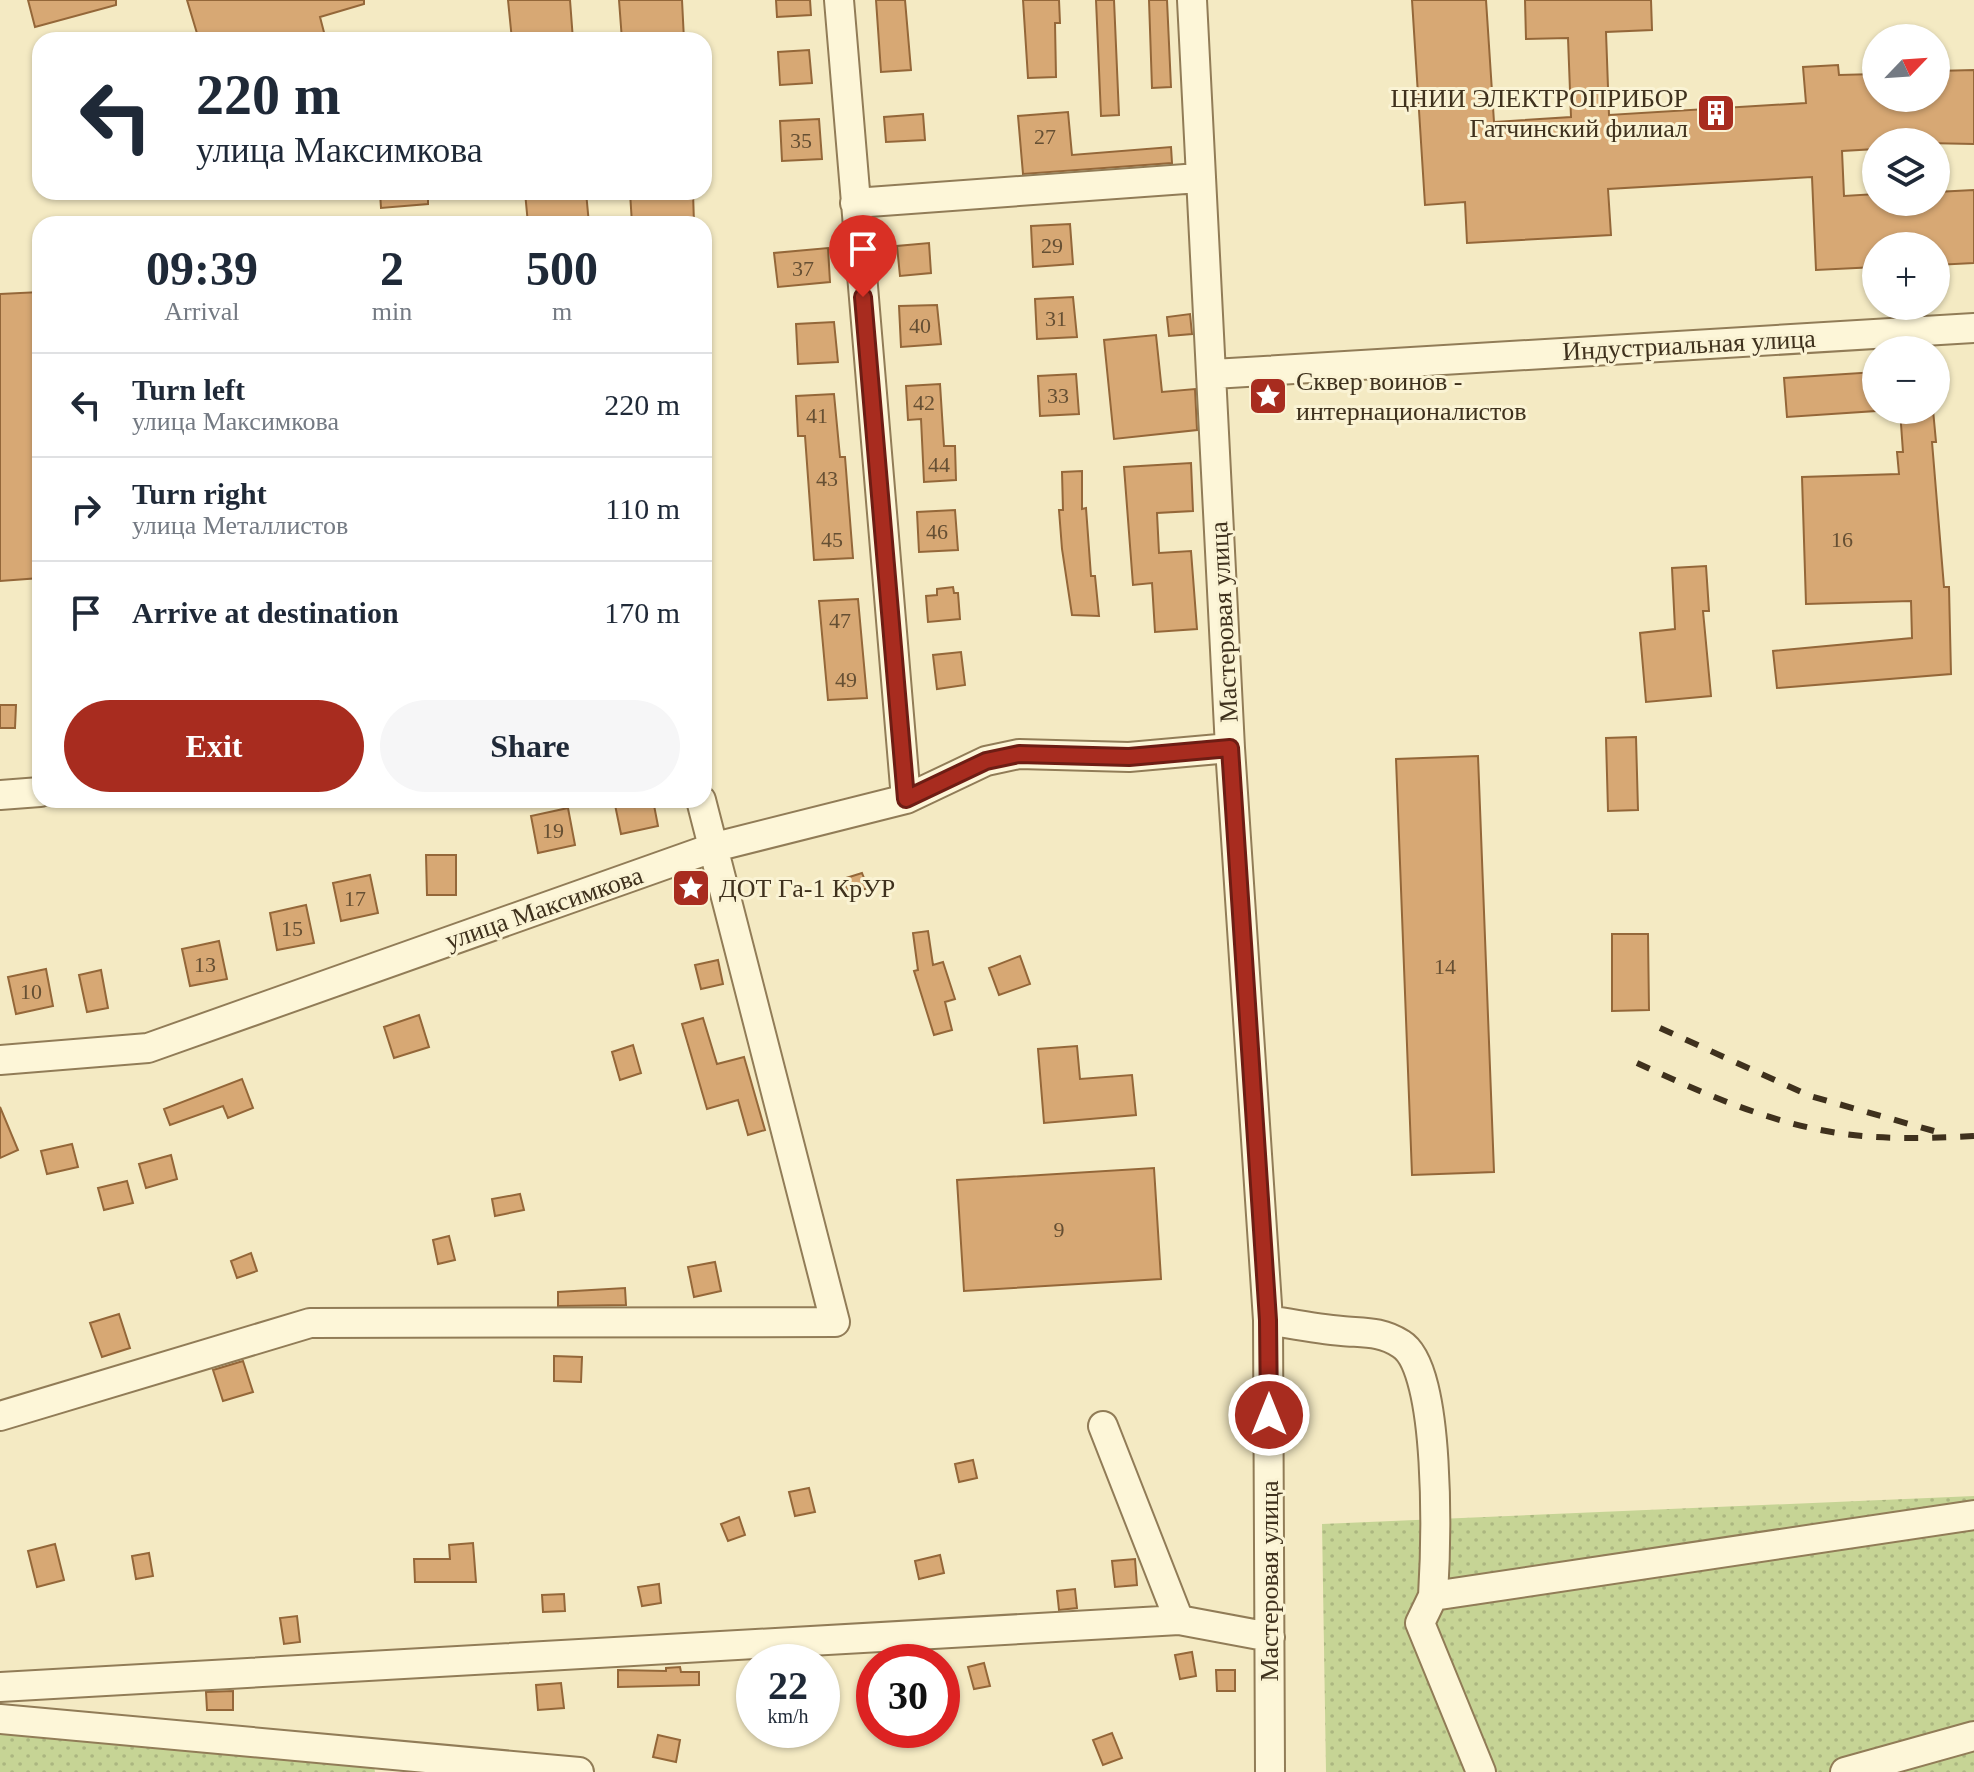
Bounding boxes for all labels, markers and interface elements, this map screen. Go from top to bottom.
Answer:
north arrow [1862,24,1950,112]
map controls [1862,24,1950,424]
icon: left [64,64,168,168]
text: 220 m [196,64,341,126]
place label: ЦНИИ ЭЛЕКТРОПРИБОР Гатчинский филиал [1391,84,1688,143]
building icon: ЦНИИ ЭЛЕКТРОПРИБОР Гатчинский филиал [1695,92,1737,134]
house number: 27 [1034,124,1056,149]
house number: 35 [790,128,812,153]
button: layers [1862,128,1950,216]
text: улица Максимкова [196,130,483,170]
pin [829,215,897,297]
icon: arrive [841,227,885,271]
button: + [1862,232,1950,320]
house number: 29 [1041,233,1063,258]
text: 09:39 [146,242,258,295]
text: 2 [380,242,404,295]
text: 500 [526,242,598,295]
house number: 37 [792,256,814,281]
text: Arrival [164,297,239,326]
text: min [372,297,412,326]
text: m [552,297,572,326]
house number: 31 [1045,306,1067,331]
house number: 40 [909,313,931,338]
street label: Индустриальная улица [1562,324,1817,366]
button: − [1862,336,1950,424]
place label: Сквер воинов - интернационалистов [1296,367,1526,426]
text: Turn left [132,373,245,406]
place icon: Сквер воинов - интернационалистов [1247,375,1289,417]
icon: left [64,383,108,427]
house number: 33 [1047,383,1069,408]
text: 220 m [604,388,680,421]
house number: 42 [913,390,935,415]
house number: 41 [806,403,828,428]
text: улица Максимкова [132,407,339,436]
house number: 44 [928,452,950,477]
house number: 43 [816,466,838,491]
text: Turn right [132,477,267,510]
icon: right [64,487,108,531]
text: 110 m [605,492,680,525]
text: улица Металлистов [132,511,348,540]
house number: 46 [926,519,948,544]
street label: Мастеровая улица [1204,520,1244,723]
house number: 45 [821,527,843,552]
house number: 16 [1831,527,1853,552]
icon: arrive [64,591,108,635]
text: Arrive at destination [132,596,399,629]
text: 170 m [604,596,680,629]
house number: 47 [829,608,851,633]
house number: 49 [835,667,857,692]
button: Exit [64,700,364,792]
button: Share [380,700,680,792]
house number: 19 [542,818,564,843]
street label: улица Максимкова [441,860,647,955]
place icon: ДОТ Га-1 КрУР [670,867,712,909]
place label: ДОТ Га-1 КрУР [719,874,895,903]
house number: 17 [344,886,366,911]
house number: 15 [281,916,303,941]
house number: 13 [194,952,216,977]
house number: 14 [1434,954,1456,979]
house number: 10 [20,979,42,1004]
house number: 9 [1054,1217,1065,1242]
position arrow [1227,1373,1311,1457]
street label: Мастеровая улица [1255,1480,1284,1682]
speed limit sign: 30 [856,1644,960,1748]
text: 22 [768,1663,808,1708]
text: km/h [767,1705,809,1727]

